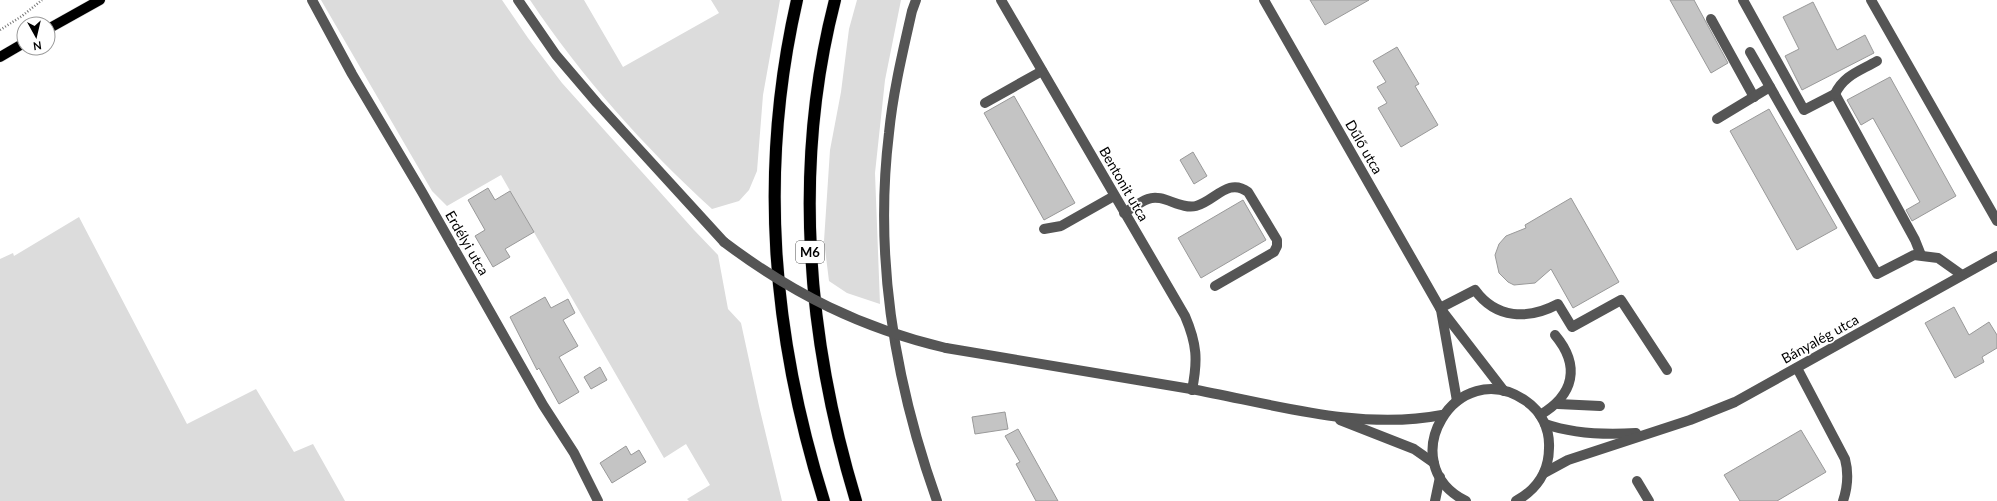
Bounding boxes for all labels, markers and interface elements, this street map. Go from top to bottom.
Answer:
north arrow [16,16,56,56]
text: N [32,39,43,53]
street label: Dűlő utca [1342,117,1387,177]
street label: Bentonit utca [1096,143,1153,224]
street label: Erdélyi utca [442,207,493,278]
road number: M6 [796,241,824,263]
street label: Bányalég utca [1778,310,1861,367]

